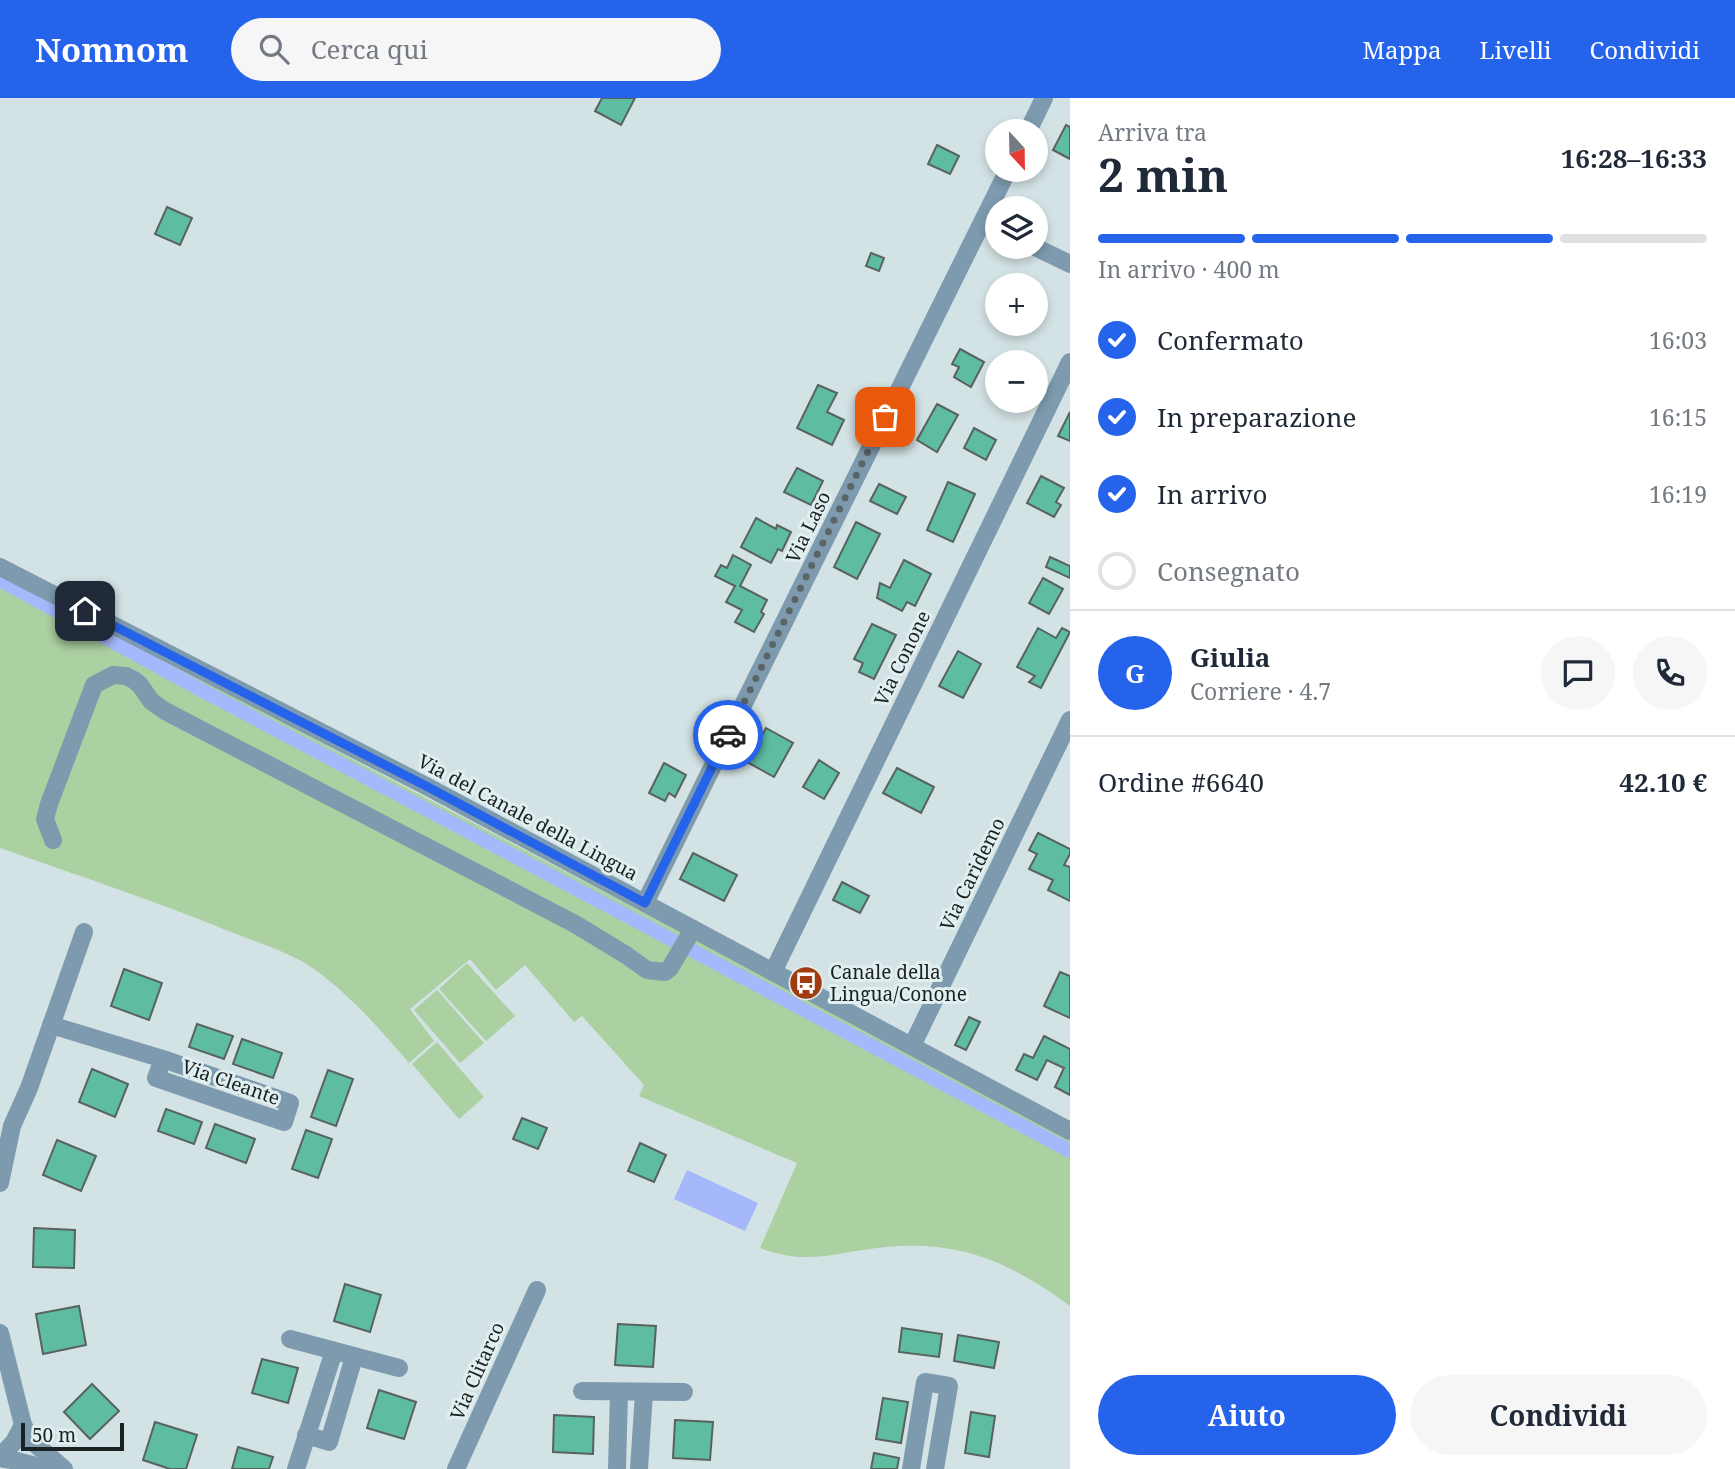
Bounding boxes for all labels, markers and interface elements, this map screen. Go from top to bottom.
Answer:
search box [231,18,721,81]
text: Nomnom [35,27,189,72]
icon: search [255,30,293,68]
text: Cerca qui [311,31,428,67]
text: Mappa [1363,33,1442,66]
text: Livelli [1480,33,1552,66]
text: Condividi [1590,33,1700,66]
text: Arriva tra [1098,116,1207,148]
north arrow [985,119,1048,182]
map controls [985,119,1048,413]
text: 16:28–16:33 [1561,140,1707,176]
text: 2 min [1098,143,1228,205]
button: layers [985,196,1048,259]
text: In arrivo · 400 m [1098,253,1280,285]
button: + [985,273,1048,336]
icon: check [1098,321,1136,359]
text: Confermato [1157,322,1304,358]
text: 16:03 [1649,324,1707,356]
button: − [985,350,1048,413]
pin [855,387,915,447]
icon: bag [866,398,904,436]
icon: check [1098,398,1136,436]
text: In preparazione [1157,399,1356,435]
text: 16:15 [1649,401,1707,433]
icon: check [1098,475,1136,513]
text: In arrivo [1157,476,1268,512]
text: 16:19 [1649,478,1707,510]
street label: Via Laso [780,487,836,567]
text: Consegnato [1157,553,1300,589]
pin [55,581,115,641]
icon: home [66,592,104,630]
street label: Via Conone [868,606,936,710]
button: chat [1541,636,1615,710]
button: phone [1633,636,1707,710]
text: Giulia [1190,639,1270,675]
text: G [1125,655,1145,691]
text: Corriere · 4.7 [1190,675,1331,707]
courier [693,700,763,770]
icon: car [709,716,747,754]
street label: Via del Canale della Lingua [413,748,643,886]
text: Ordine #6640 [1098,764,1264,800]
text: 42.10 € [1619,764,1707,800]
street label: Via Caridemo [933,813,1011,935]
place label: Canale della Lingua/Conone [830,959,967,1007]
bus stop icon: Canale della Lingua/Conone [787,964,825,1002]
street label: Via Cleante [179,1053,283,1111]
street label: Via Clitarco [444,1318,510,1424]
button: Aiuto [1098,1375,1396,1455]
button: Condividi [1410,1375,1707,1455]
scale bar [21,1420,124,1452]
text: 50 m [32,1422,76,1448]

